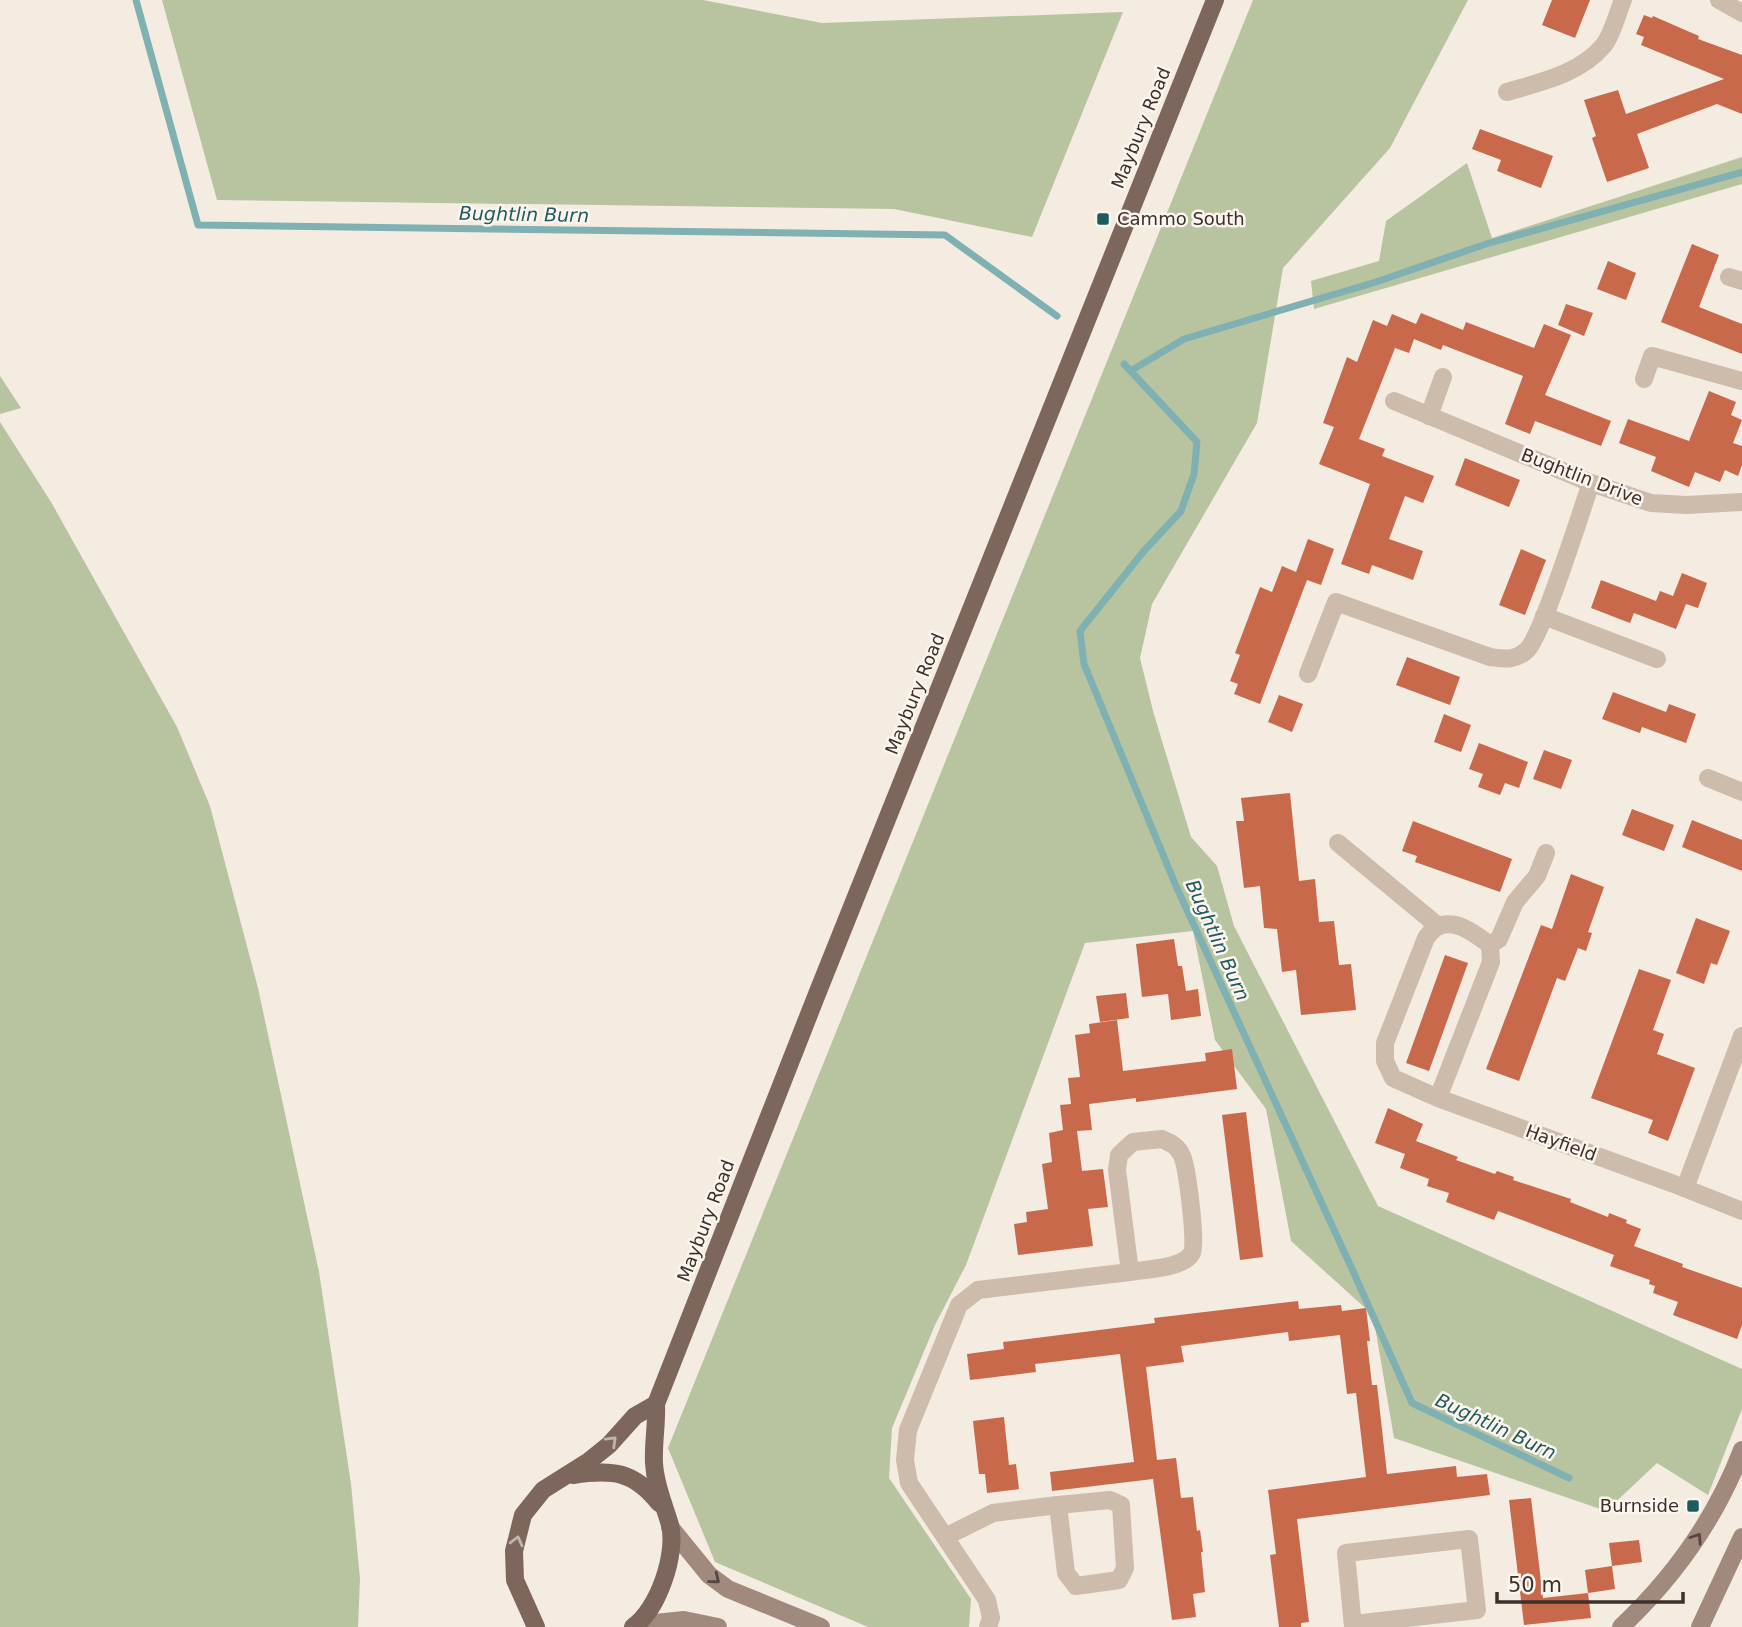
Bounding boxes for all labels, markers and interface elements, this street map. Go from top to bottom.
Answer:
street label: Maybury Road [1107,64,1174,192]
water label: Bughtlin Burn [459,202,589,226]
place label: Cammo South [1117,208,1245,229]
marker: Cammo South [1095,211,1111,227]
street label: Bughtlin Drive [1518,444,1646,509]
street label: Maybury Road [881,630,948,758]
water label: Bughtlin Burn [1181,876,1255,1004]
street label: Hayfield [1523,1120,1600,1165]
street label: Maybury Road [673,1157,738,1285]
water label: Bughtlin Burn [1432,1389,1560,1463]
one-way arrow [604,1436,617,1449]
place label: Burnside [1600,1495,1679,1516]
marker: Burnside [1685,1498,1701,1514]
one-way arrow [1689,1533,1701,1546]
one-way arrow [509,1535,523,1547]
scale bar [1497,1560,1682,1604]
one-way arrow [706,1571,719,1583]
text: 50 m [1508,1573,1562,1597]

